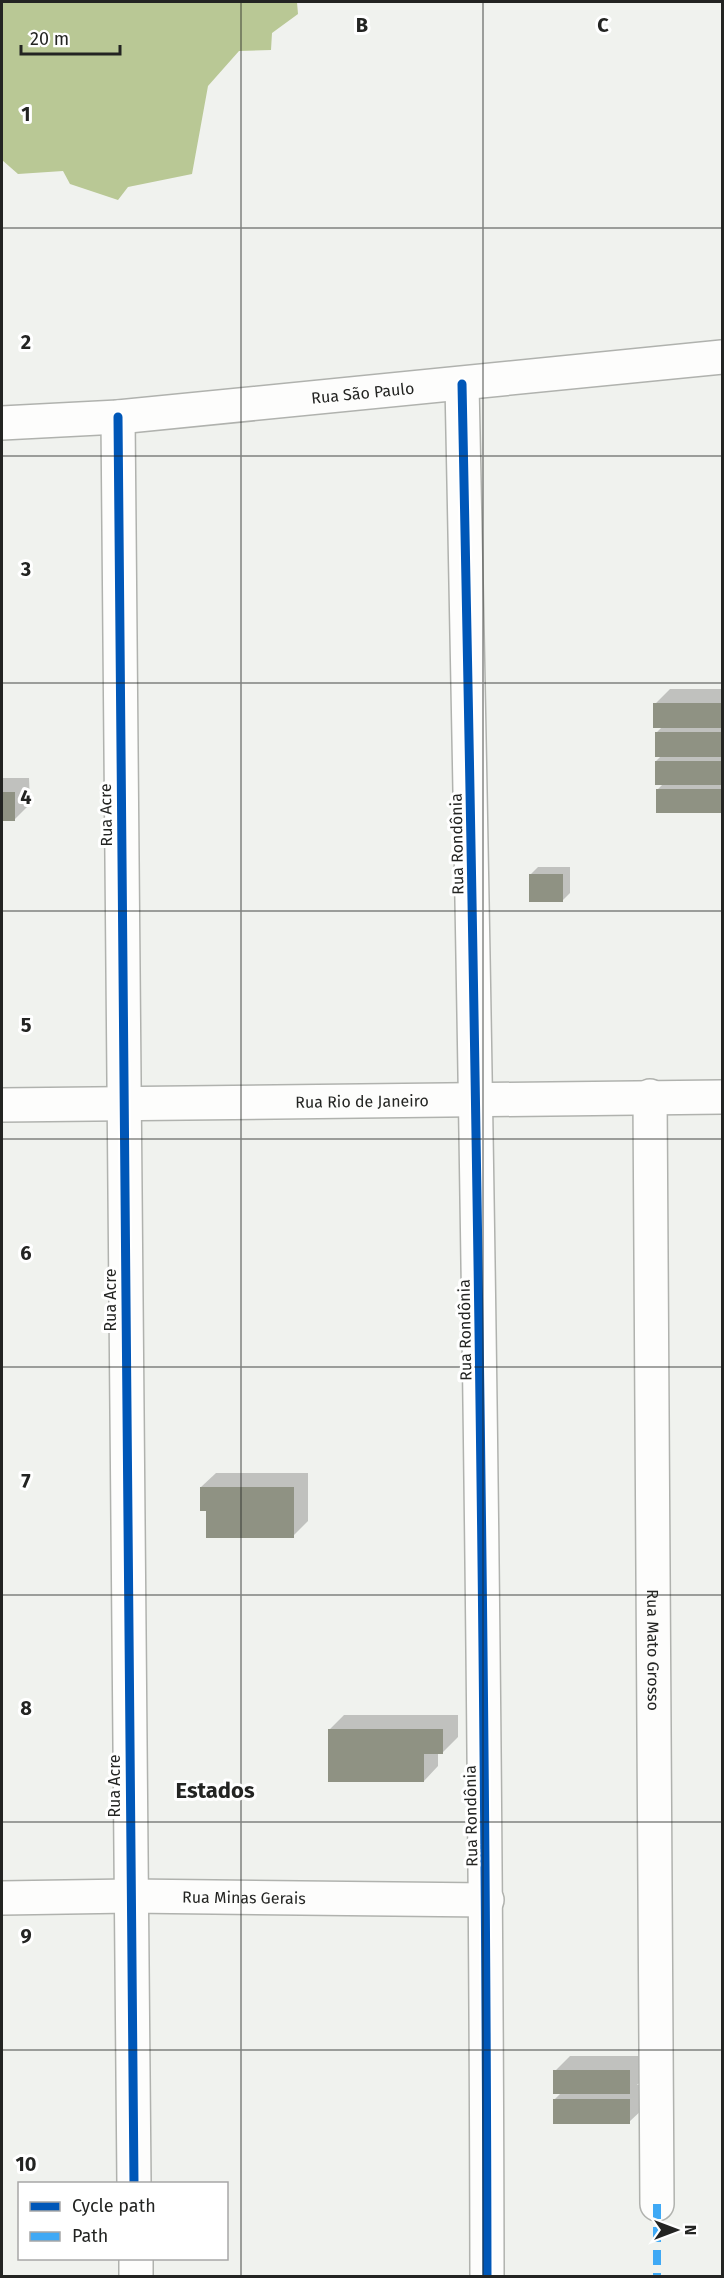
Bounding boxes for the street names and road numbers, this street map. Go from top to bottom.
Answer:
street label: Rua São Paulo [310,378,415,407]
street label: Rua Acre [96,783,116,847]
street label: Rua Rondônia [447,793,467,895]
street label: Rua Rio de Janeiro [295,1091,429,1111]
street label: Rua Acre [101,1268,120,1332]
street label: Rua Rondônia [455,1279,475,1381]
street label: Rua Mato Grosso [644,1589,663,1711]
street label: Rua Acre [105,1754,124,1818]
street label: Rua Rondônia [461,1765,481,1867]
street label: Rua Minas Gerais [182,1887,306,1907]

